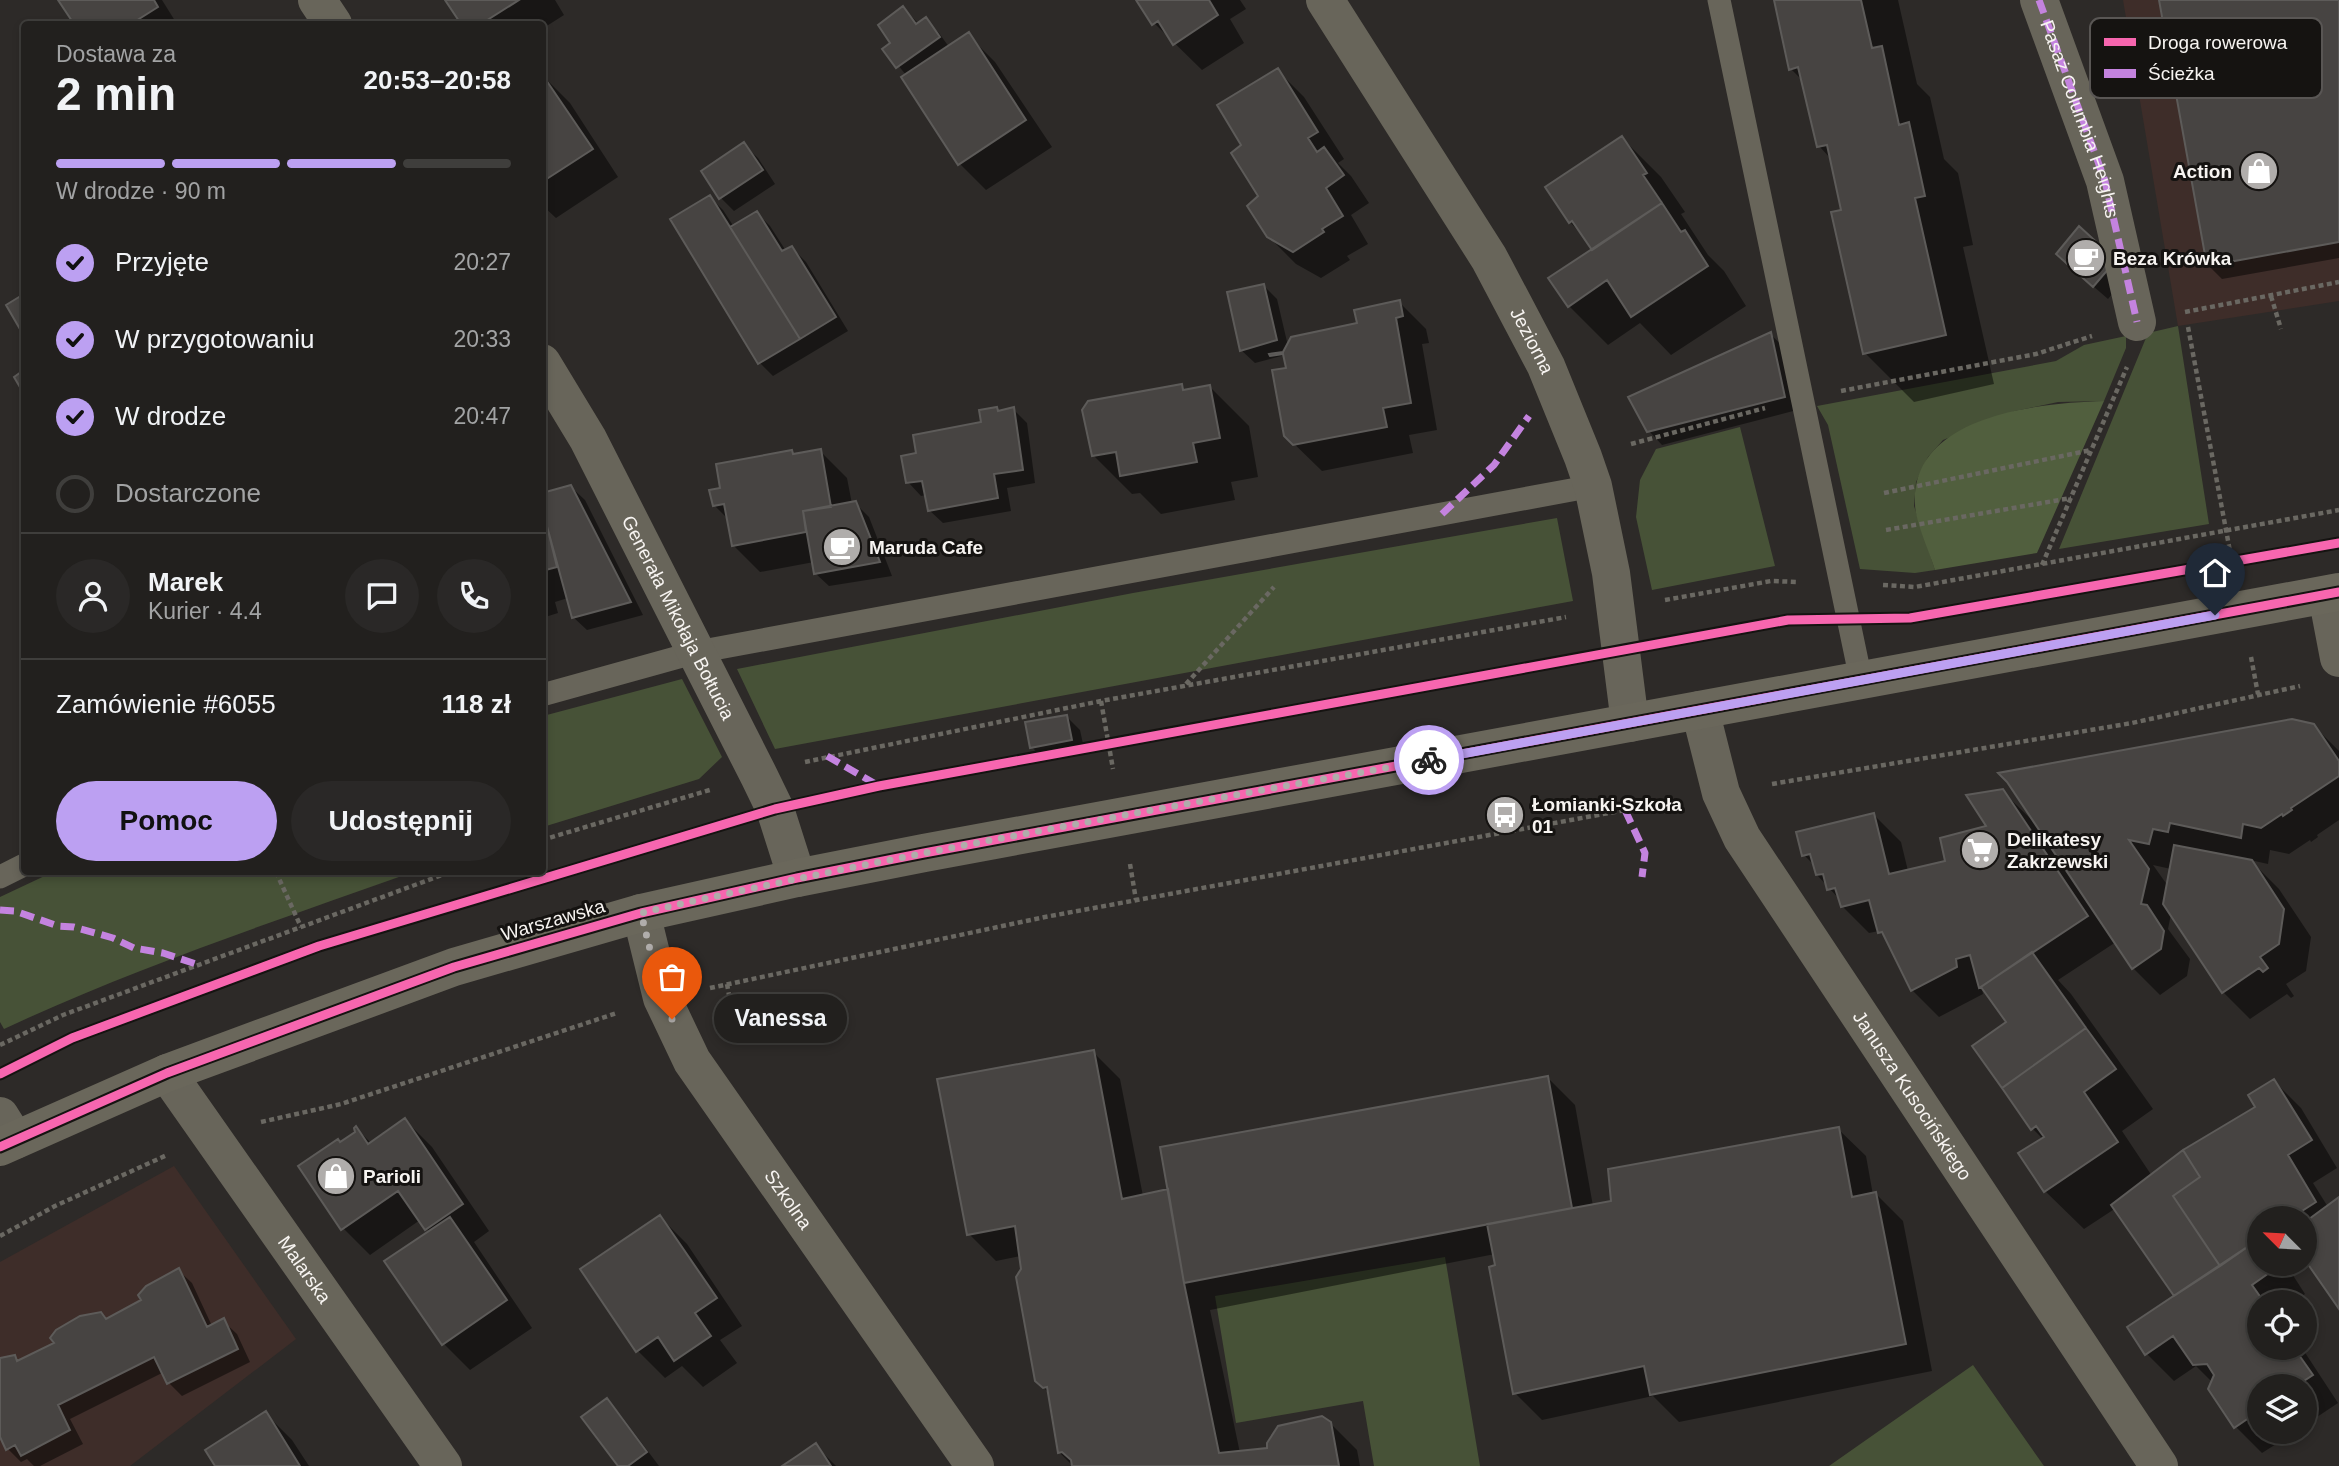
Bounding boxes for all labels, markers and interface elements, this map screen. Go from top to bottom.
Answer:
street label: Pasaż Columbia Heights [2037,17,2124,220]
legend [2090,18,2322,98]
text: Droga rowerowa [2148,32,2288,53]
text: Dostawa za [56,41,176,67]
text: Ścieżka [2148,63,2215,84]
text: 20:53–20:58 [364,65,511,95]
text: 2 min [56,68,176,120]
shop icon: Action [2238,150,2280,192]
place label: Action [2173,161,2232,182]
text: W drodze · 90 m [56,178,226,204]
cafe icon: Beza Krówka [2065,237,2107,279]
icon: check [56,244,94,282]
text: Przyjęte [115,247,209,277]
place label: Beza Krówka [2113,248,2232,269]
text: 20:27 [453,249,511,275]
street label: Jeziorna [1506,304,1559,377]
icon: check [56,321,94,359]
text: W przygotowaniu [115,324,314,354]
text: 20:33 [453,326,511,352]
icon: check [56,398,94,436]
text: W drodze [115,401,226,431]
text: 20:47 [453,403,511,429]
text: Dostarczone [115,478,261,508]
street label: Generała Mikołaja Bołtucia [618,512,739,723]
cafe icon: Maruda Cafe [821,526,863,568]
place label: Maruda Cafe [869,537,983,558]
pin [2185,543,2245,615]
icon: home [2196,554,2234,592]
button: person [56,559,130,633]
button: chat [345,559,419,633]
button: phone [437,559,511,633]
text: Marek [148,567,223,597]
text: Kurier · 4.4 [148,598,262,624]
text: Zamówienie #6055 [56,689,276,719]
text: 118 zł [442,689,511,719]
courier [1394,725,1464,795]
icon: bike [1410,741,1448,779]
button: Pomoc [56,781,277,861]
button: Udostępnij [291,781,511,861]
bus stop icon: Łomianki-Szkoła 01 [1484,794,1526,836]
place label: Łomianki-Szkoła 01 [1532,794,1682,837]
supermarket icon: Delikatesy Zakrzewski [1959,829,2001,871]
place label: Delikatesy Zakrzewski [2007,829,2108,872]
street label: Warszawska [499,895,608,945]
pin [642,947,702,1019]
icon: bag [653,958,691,996]
callout: Vanessa [714,995,847,1044]
text: Vanessa [734,1005,827,1031]
street label: Janusza Kusocińskiego [1849,1007,1976,1184]
shop icon: Parioli [315,1155,357,1197]
place label: Parioli [363,1166,421,1187]
street label: Szkolna [761,1166,817,1233]
north arrow [2247,1206,2317,1276]
map controls [2247,1206,2317,1444]
street label: Malarska [274,1232,336,1307]
button: locate [2247,1290,2317,1360]
button: layers [2247,1374,2317,1444]

